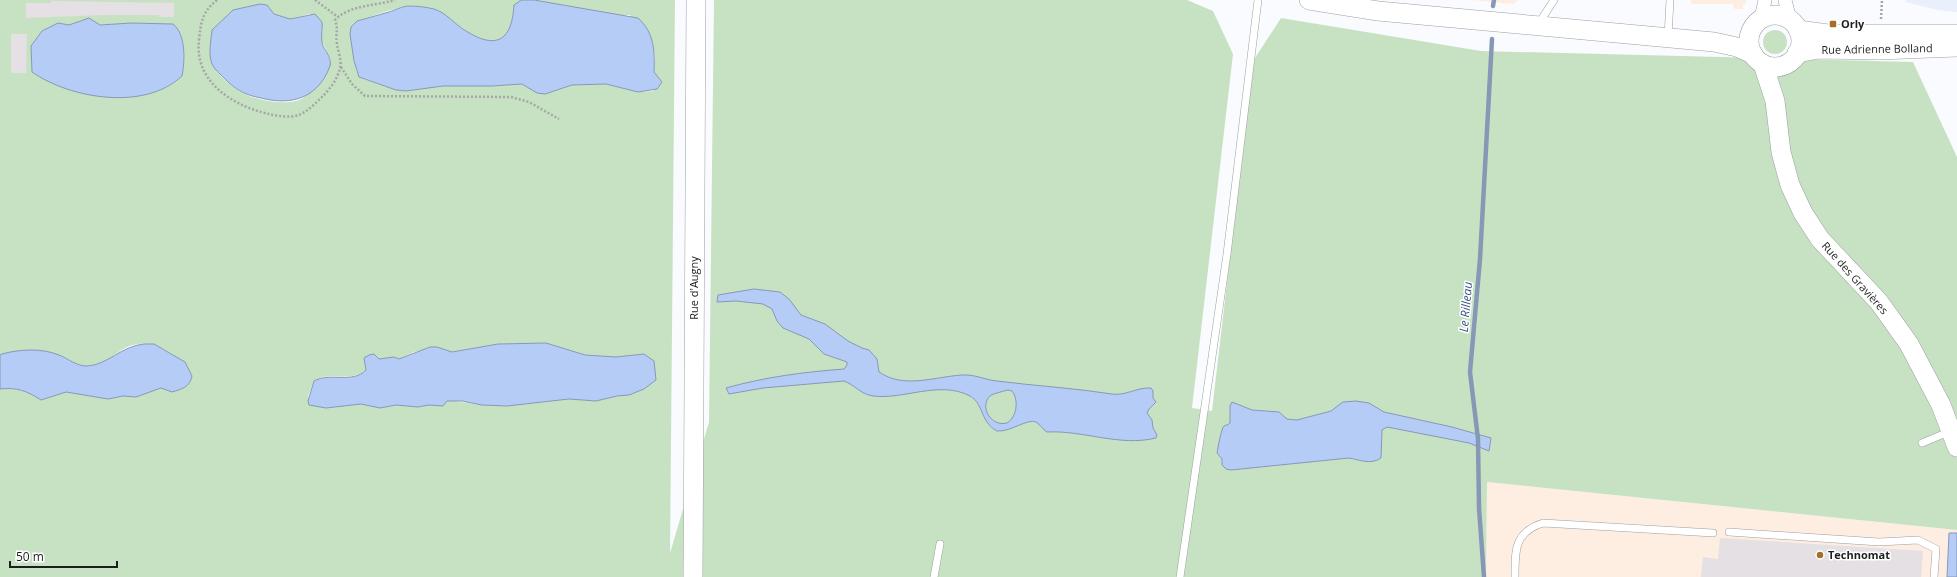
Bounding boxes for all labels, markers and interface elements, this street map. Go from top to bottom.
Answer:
place label: Orly [1841,16,1865,31]
marker: Orly [1828,19,1838,29]
street label: Rue Adrienne Bolland [1821,40,1933,57]
street label: Rue des Gravières [1819,238,1892,317]
street label: Rue d'Augny [686,256,701,320]
water label: Le Rilleau [1455,281,1476,333]
scale bar [10,543,117,569]
place label: Technomat [1828,547,1890,562]
text: 50 m [16,548,44,565]
marker: Technomat [1815,550,1825,560]

